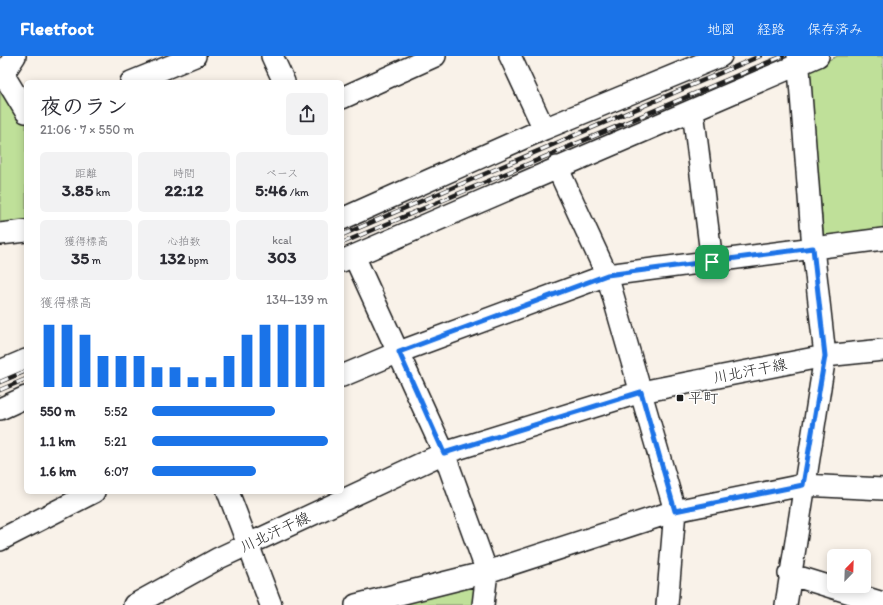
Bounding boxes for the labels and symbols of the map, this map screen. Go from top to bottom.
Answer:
pin [695,245,729,279]
street label: 川北汗干線 [711,355,789,387]
place label: 平町 [688,389,719,407]
marker: 平町 [675,393,685,403]
street label: 川北汗干線 [237,508,313,556]
north arrow [827,549,871,593]

